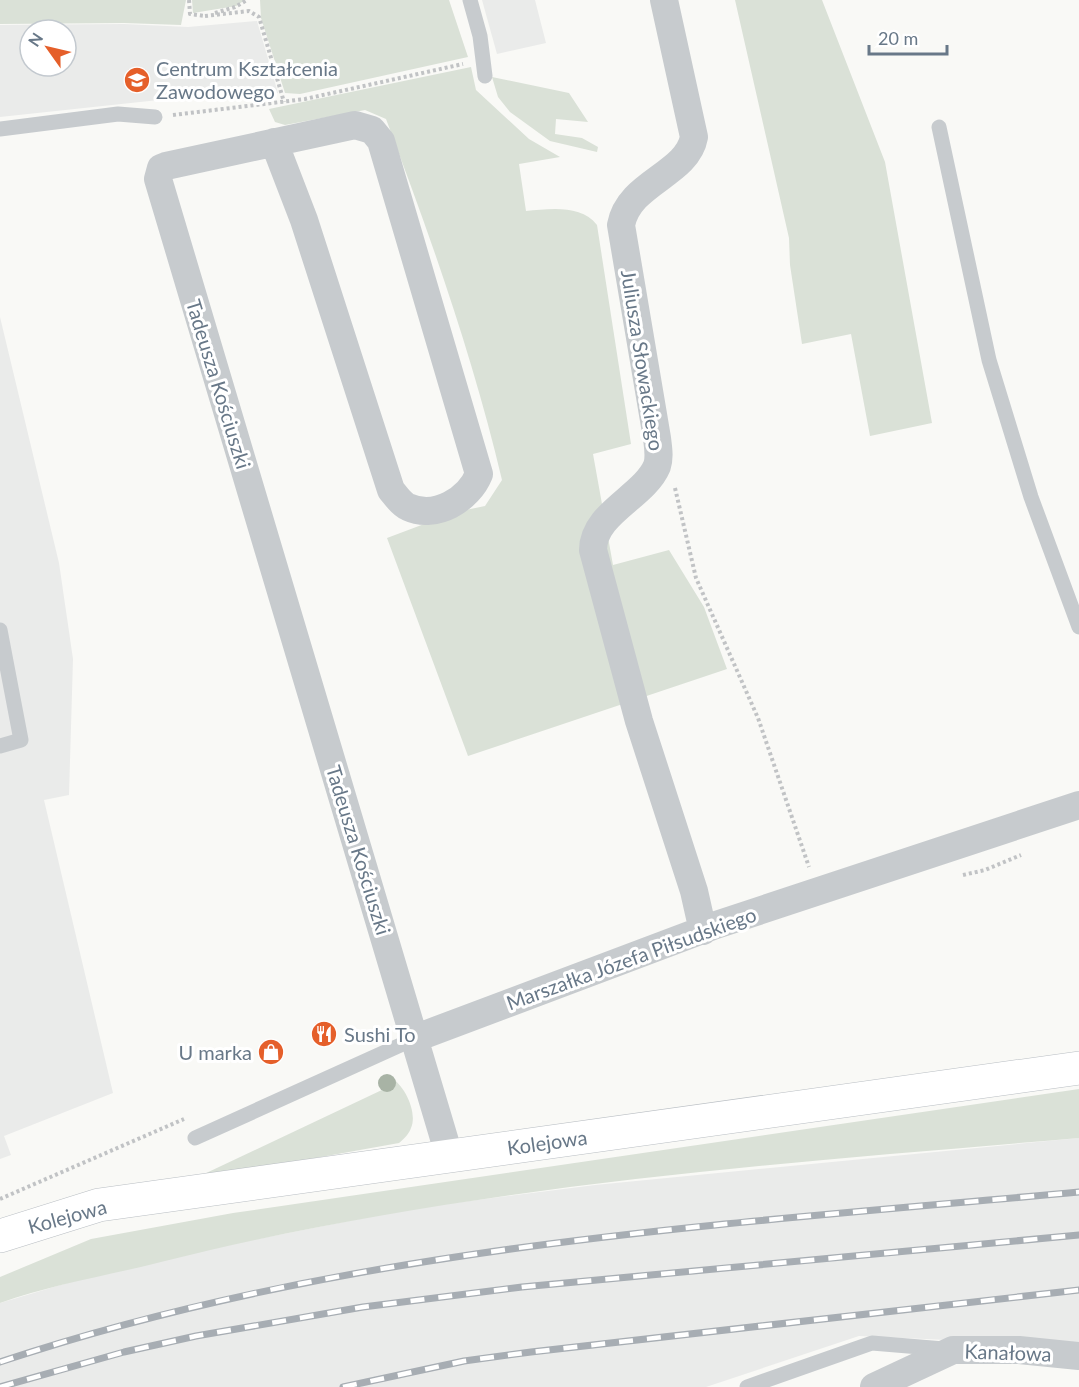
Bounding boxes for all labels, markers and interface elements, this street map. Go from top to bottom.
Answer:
north arrow [18,18,78,78]
scale bar [869,18,947,56]
text: 20 m [878,27,918,49]
text: N [24,29,46,50]
place label: Centrum Kształcenia Zawodowego [156,56,338,103]
school or university icon: Centrum Kształcenia Zawodowego [122,65,152,95]
street label: Juliusza Słowackiego [617,268,669,452]
street label: Tadeusza Kościuszki [182,296,256,472]
street label: Tadeusza Kościuszki [322,762,396,938]
street label: Marszałka Józefa Piłsudskiego [503,902,759,1014]
restaurant icon: Sushi To [309,1019,339,1049]
place label: Sushi To [344,1022,416,1046]
shop icon: U marka [256,1037,286,1067]
place label: U marka [178,1040,252,1064]
street label: Kolejowa [505,1125,589,1159]
street label: Kolejowa [25,1194,109,1238]
street label: Kanałowa [964,1338,1052,1366]

